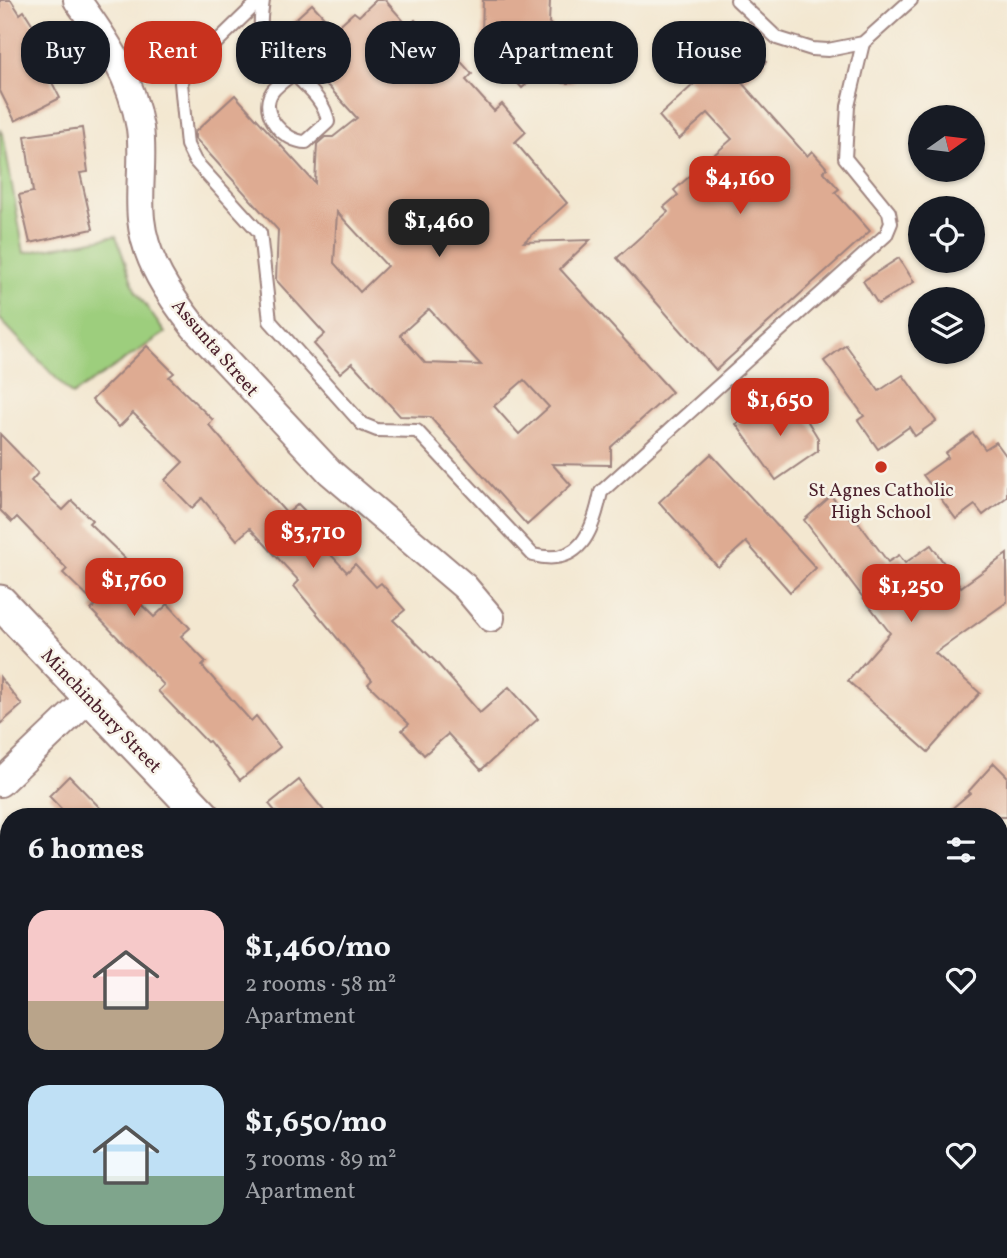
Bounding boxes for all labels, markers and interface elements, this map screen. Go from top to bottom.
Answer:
chip: Buy [21,21,110,84]
chip: Rent [124,21,222,84]
chip: Filters [236,21,351,84]
chip: New [365,21,460,84]
chip: Apartment [474,21,638,84]
chip: House [652,21,766,84]
north arrow [908,105,985,182]
map controls [908,105,985,364]
pin: $4,160 [683,156,797,216]
text: $4,160 [705,163,775,195]
button: locate [908,196,985,273]
pin: $1,460 [382,200,496,259]
text: $1,460 [404,206,474,238]
button: layers [908,287,985,364]
street label: Assunta Street [165,294,264,403]
pin: $1,650 [723,378,837,438]
text: $1,650 [747,385,813,417]
marker: St Agnes Catholic High School [873,459,889,475]
place label: St Agnes Catholic High School [808,478,954,526]
pin: $3,710 [256,510,370,570]
text: $3,710 [281,517,345,549]
pin: $1,760 [77,558,191,618]
pin: $1,250 [854,564,968,624]
text: $1,760 [101,565,167,597]
text: $1,250 [878,571,944,603]
street label: Minchinbury Street [34,644,167,779]
text: 6 homes [28,829,144,871]
icon: filters [942,831,980,869]
text: $1,460/mo [245,927,391,969]
icon: home [84,938,168,1022]
icon: heart [942,961,980,999]
text: 2 rooms · 58 m² [245,969,396,1001]
text: Apartment [245,1001,356,1033]
text: $1,650/mo [245,1102,387,1144]
icon: home [84,1113,168,1197]
icon: heart [942,1136,980,1174]
text: 3 rooms · 89 m² [245,1144,397,1176]
text: Apartment [245,1176,356,1208]

